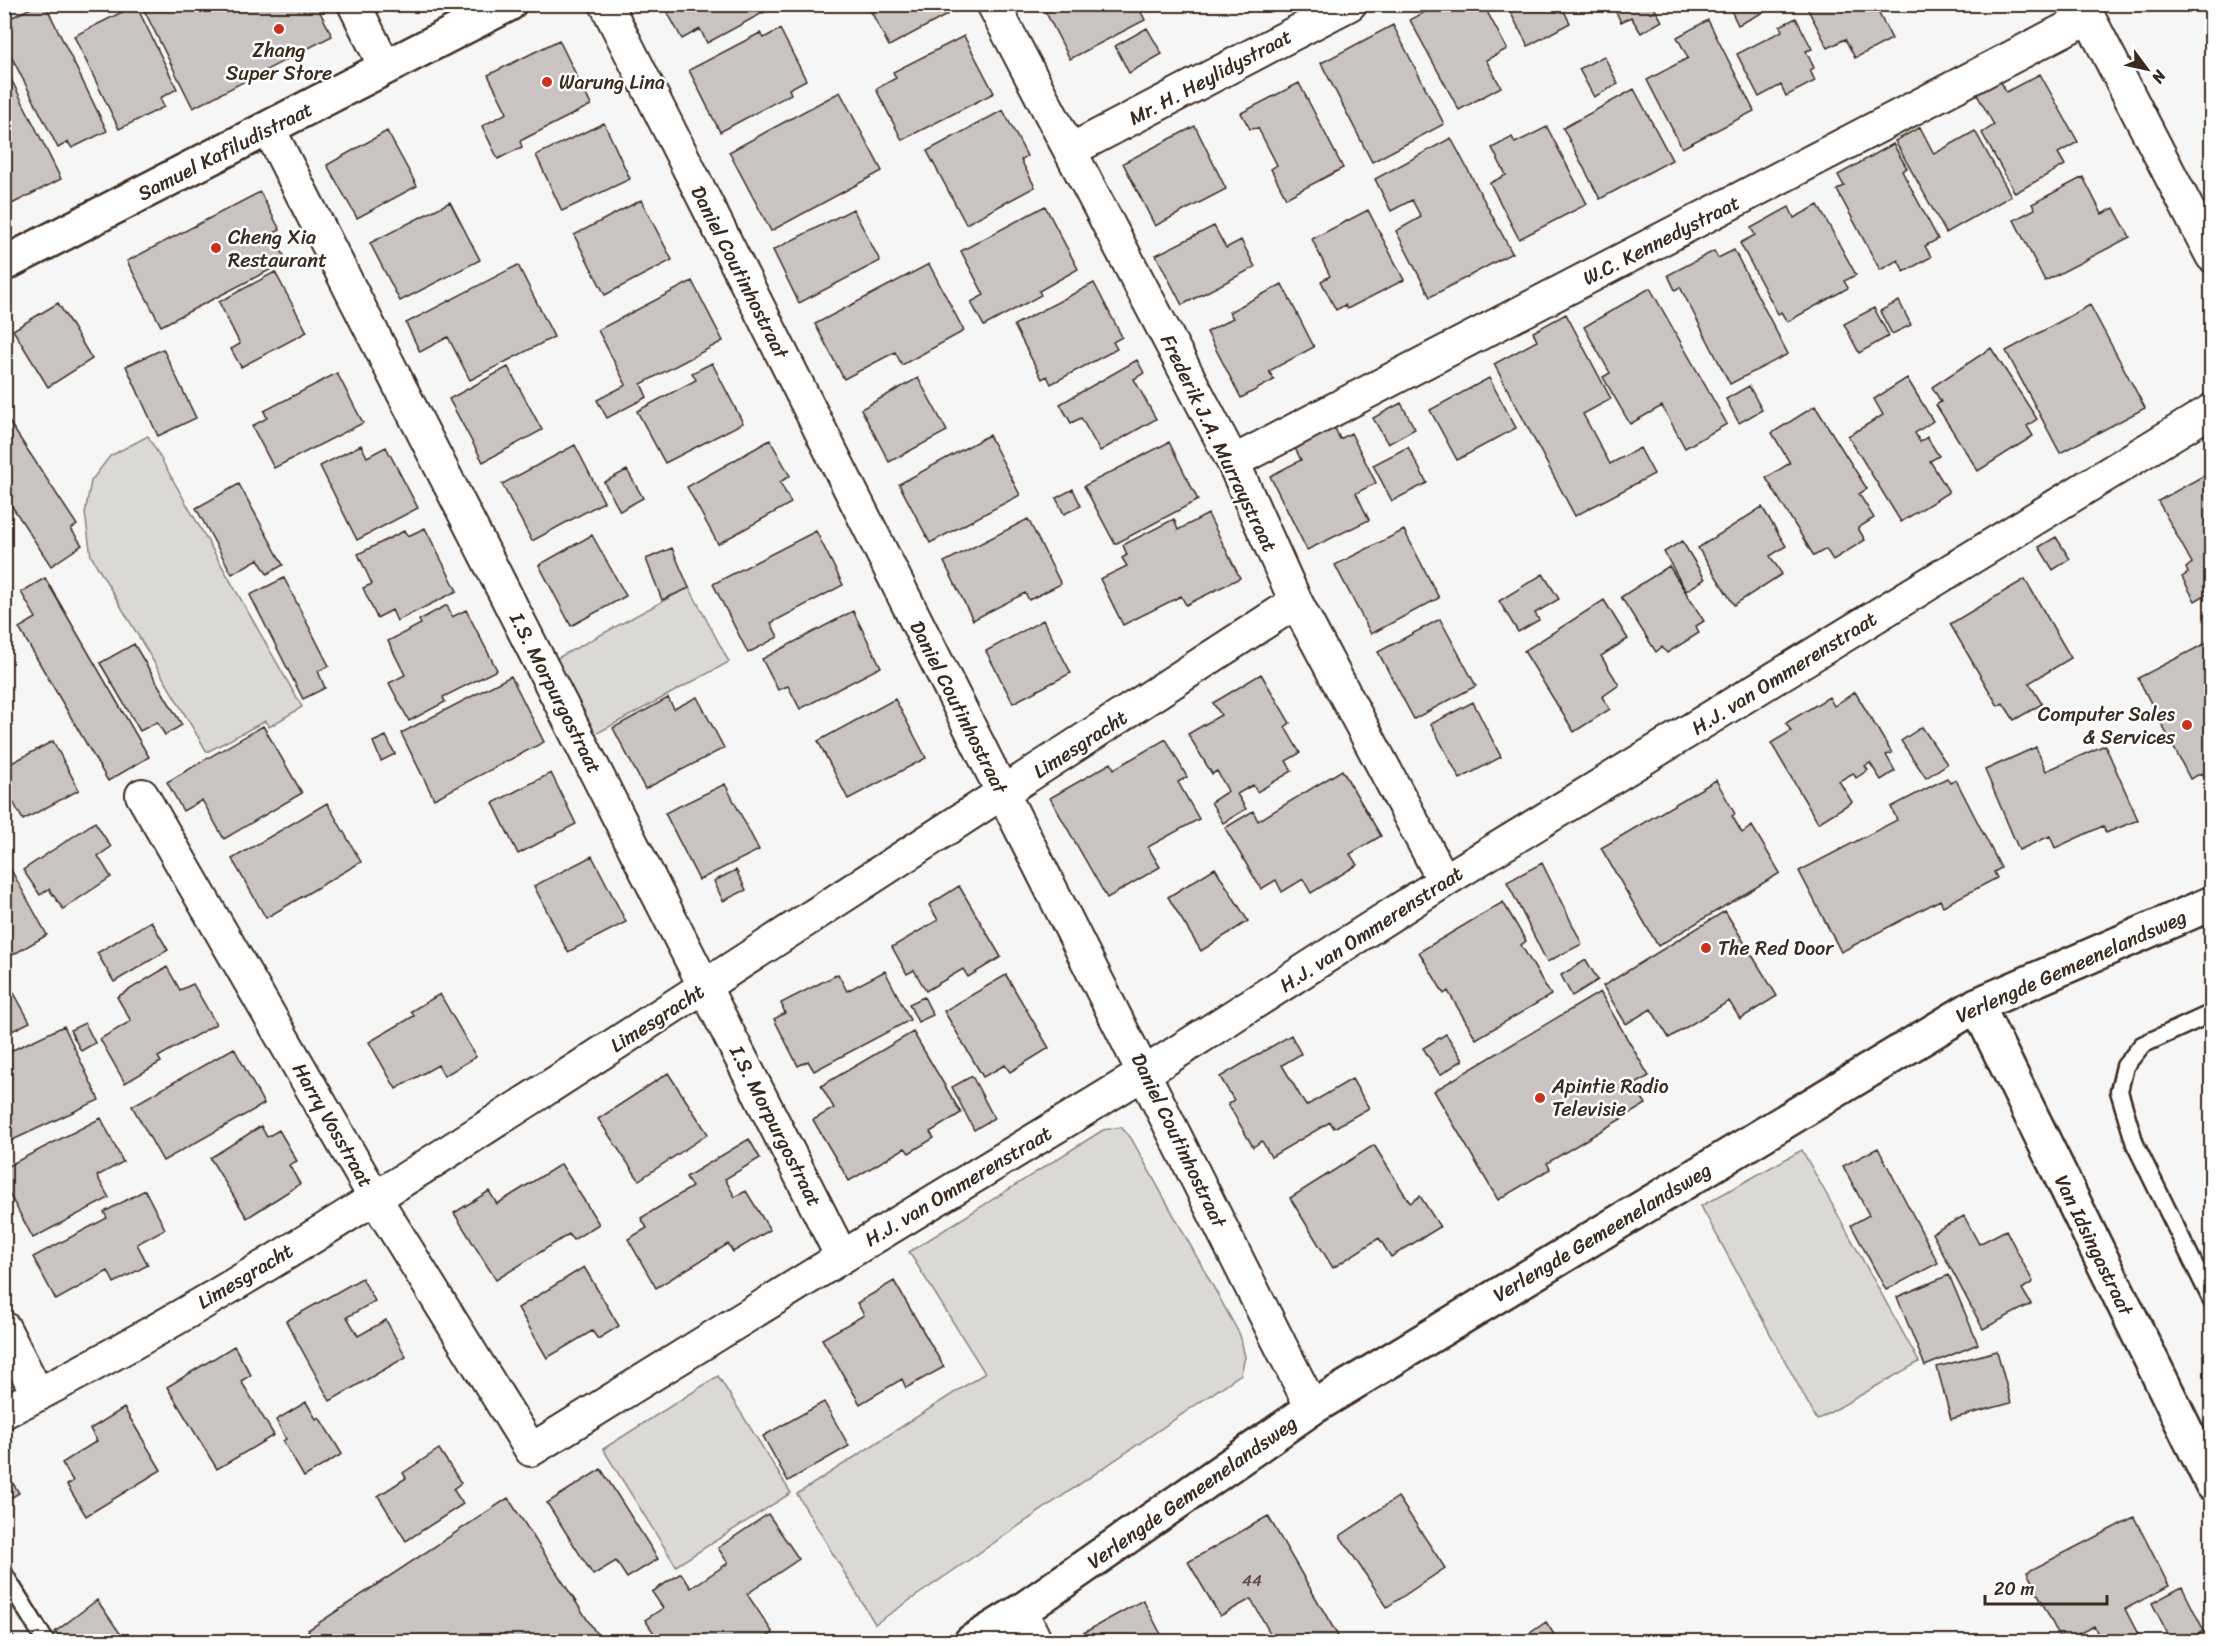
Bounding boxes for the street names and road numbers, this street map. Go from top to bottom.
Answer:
street label: Mr. H. Heylidystraat [1122,19,1298,135]
street label: Samuel Kafiludistraat [131,92,319,211]
street label: Daniel Coutinhostraat [681,179,799,366]
street label: W.C. Kennedystraat [1576,185,1746,295]
street label: Frederik J.A. Murraystraat [1150,328,1287,559]
street label: H.J. van Ommerenstraat [1684,602,1884,745]
street label: I.S. Morpurgostraat [499,606,611,780]
street label: Daniel Coutinhostraat [900,614,1018,801]
street label: Limesgracht [1026,700,1135,788]
street label: H.J. van Ommerenstraat [1272,856,1471,1002]
street label: Verlengde Gemeenelandsweg [1950,900,2193,1033]
street label: Limesgracht [603,974,712,1062]
street label: I.S. Morpurgostraat [719,1039,831,1213]
street label: Daniel Coutinhostraat [1121,1047,1236,1234]
street label: Harry Vosstraat [282,1056,383,1195]
street label: H.J. van Ommerenstraat [858,1116,1059,1256]
street label: Verlengde Gemeenelandsweg [1486,1153,1718,1312]
street label: Van Idsingastraat [2044,1169,2143,1322]
street label: Limesgracht [190,1234,300,1319]
street label: Verlengde Gemeenelandsweg [1080,1406,1305,1578]

